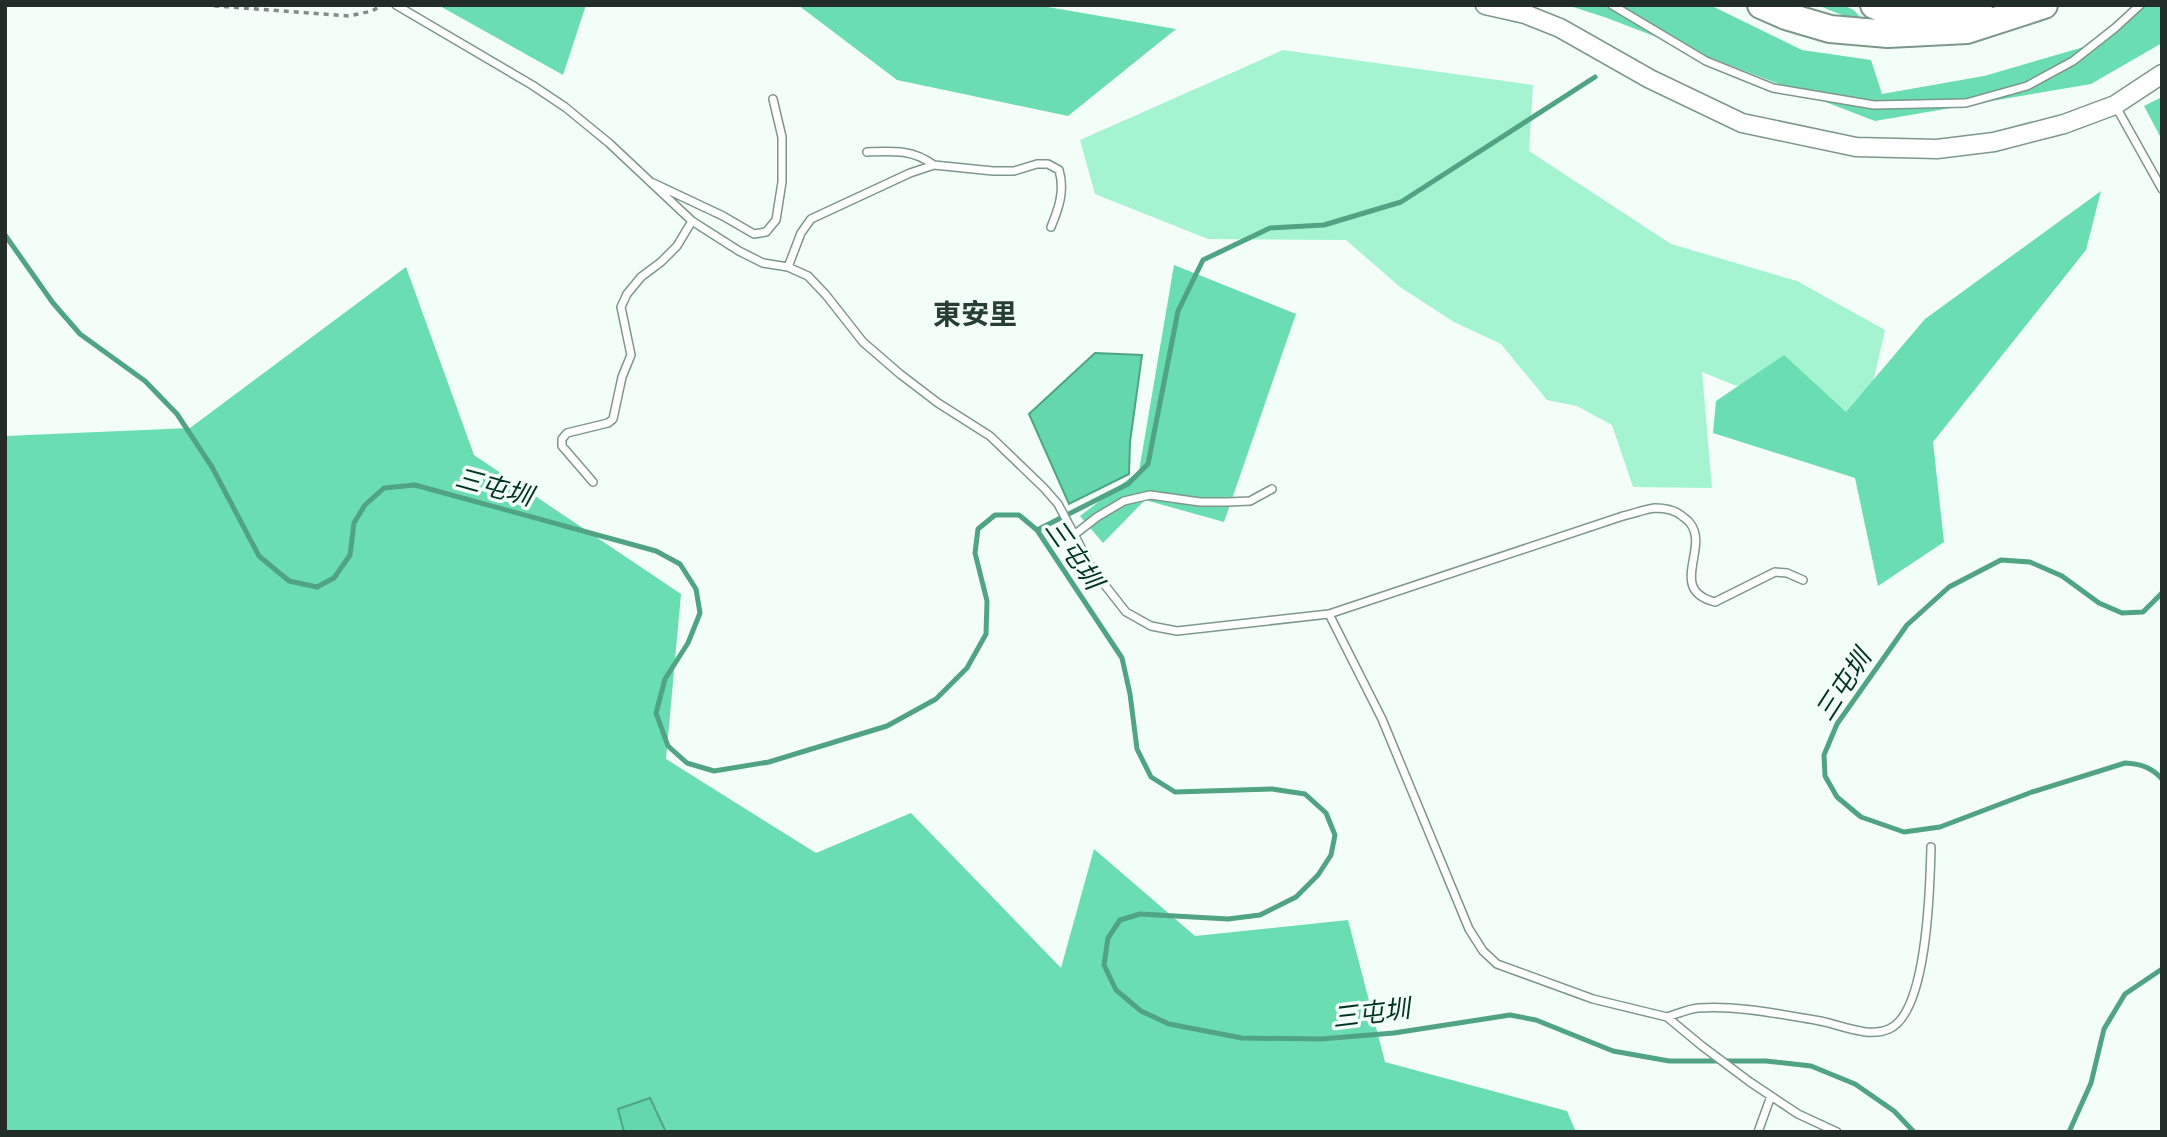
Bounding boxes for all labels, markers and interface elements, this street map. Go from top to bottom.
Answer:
district label: 東安里 [933,296,1017,333]
water label: 三屯圳 [452,460,540,515]
water label: 三屯圳 [1038,512,1113,599]
water label: 三屯圳 [1807,640,1881,727]
water label: 三屯圳 [1330,991,1416,1035]

